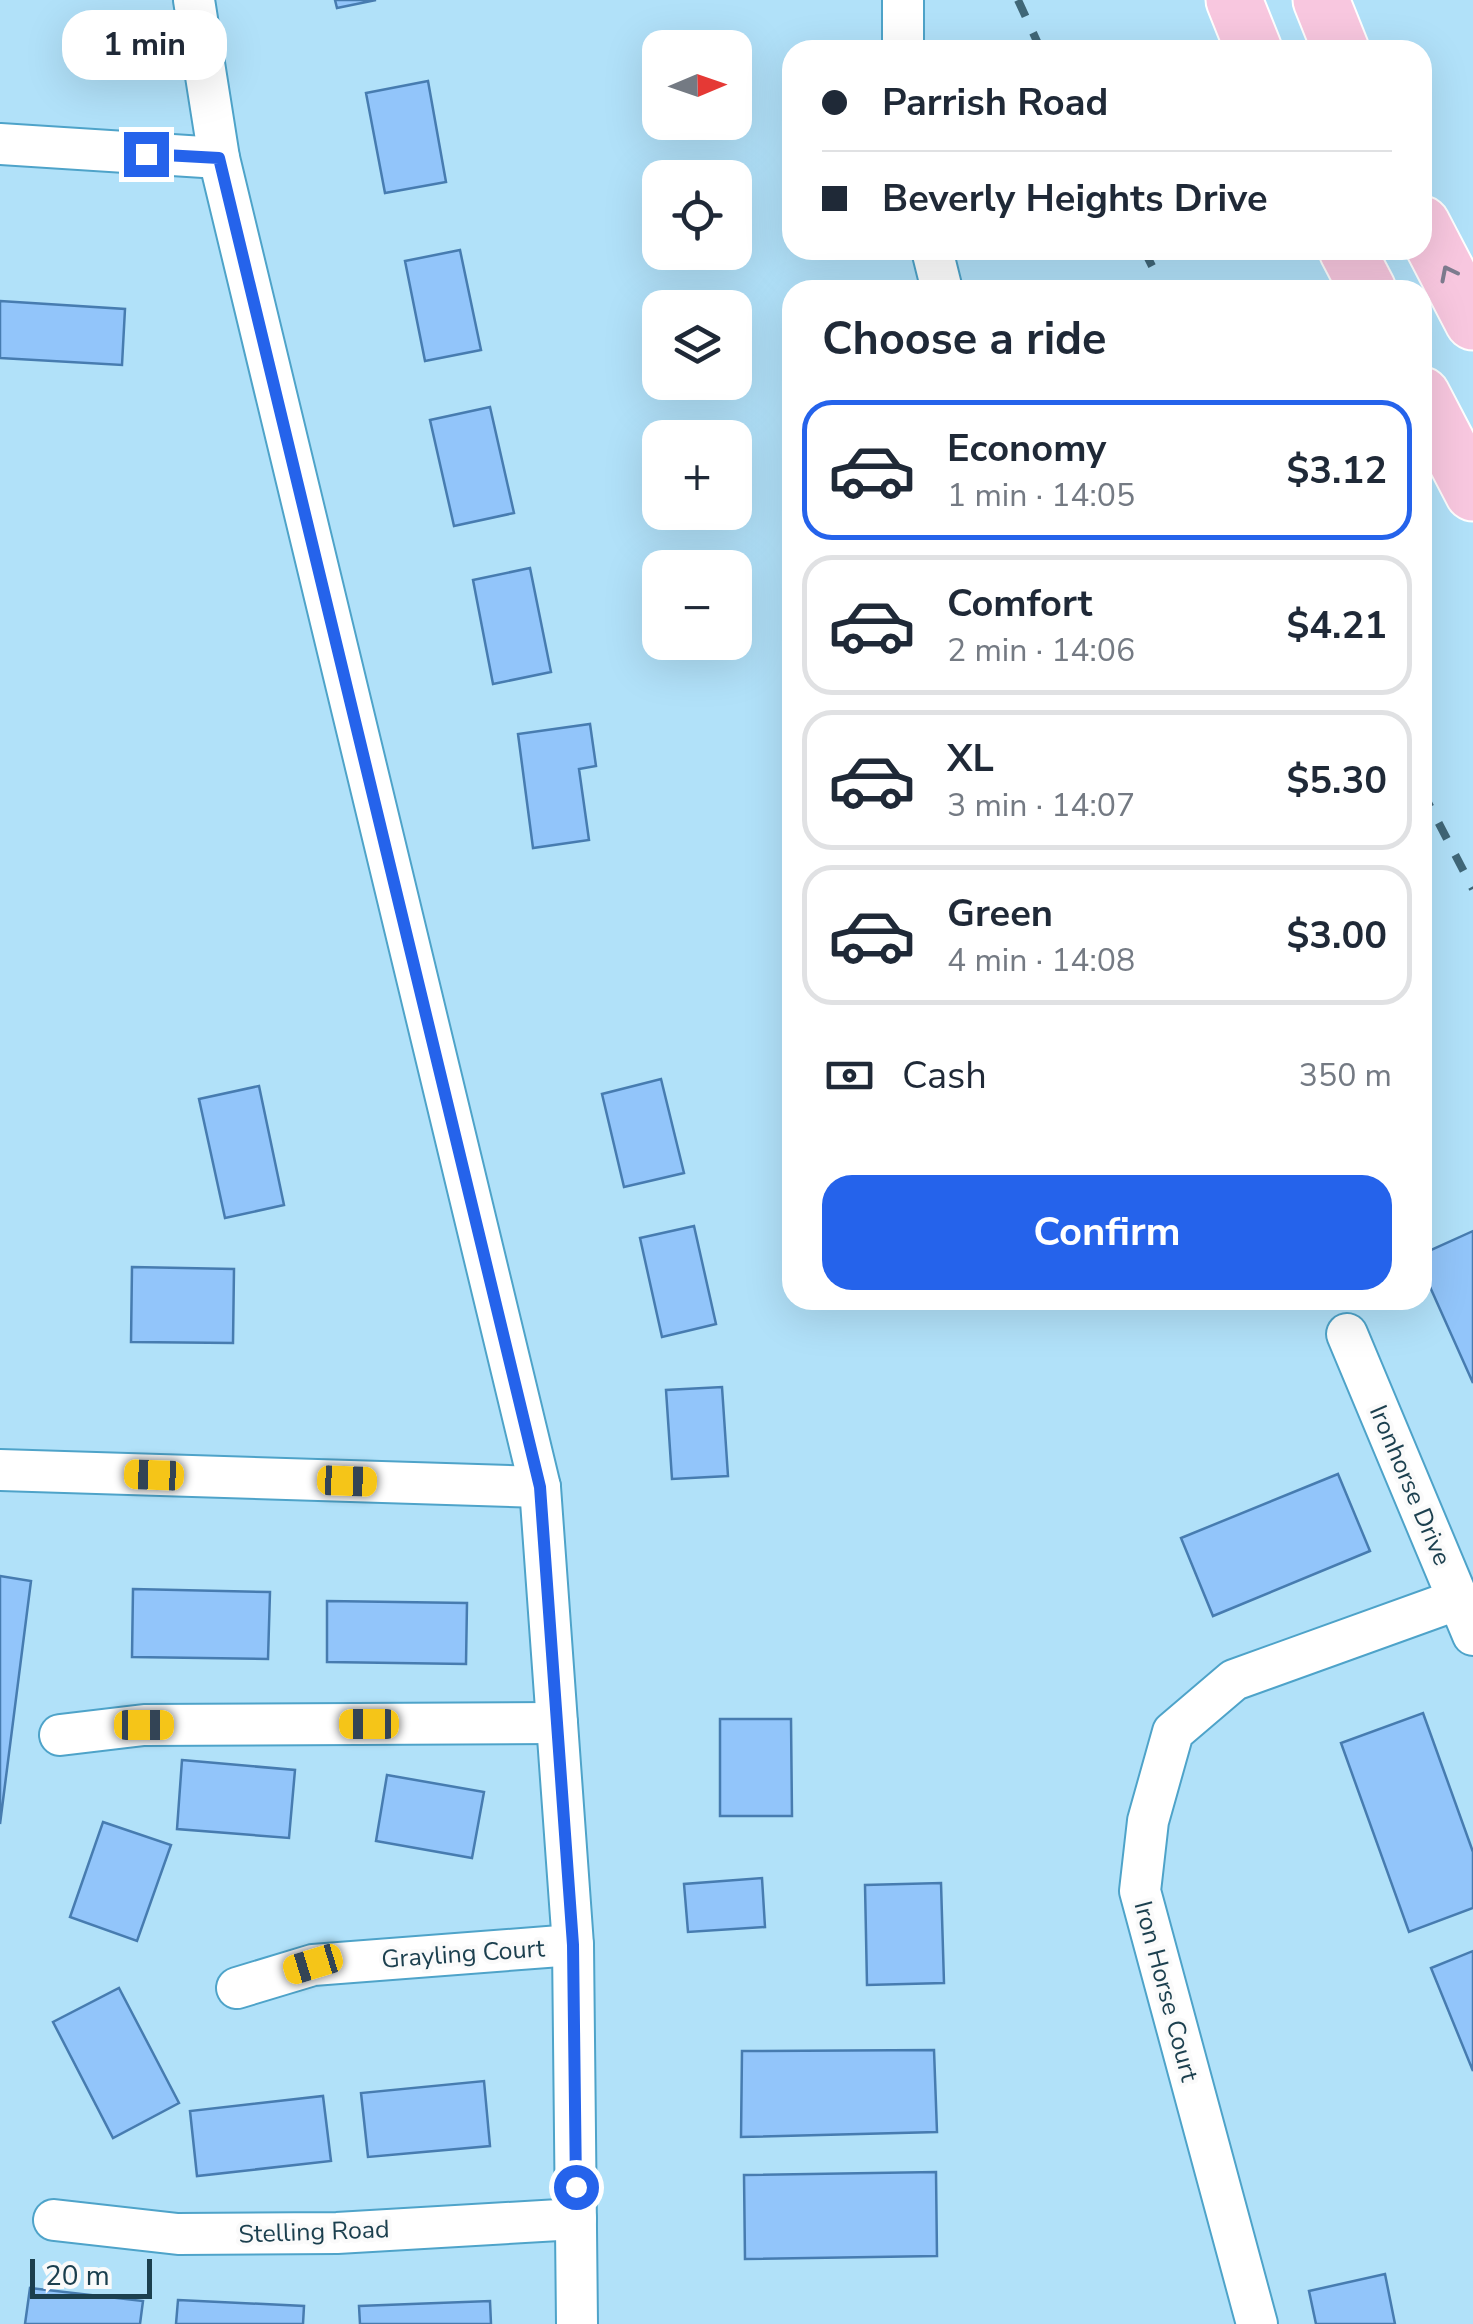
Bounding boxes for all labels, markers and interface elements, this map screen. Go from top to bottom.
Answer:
callout: 1 min [64,9,228,79]
text: 1 min [103,23,186,66]
north arrow [642,30,752,140]
map controls [642,30,752,660]
text: Parrish Road [882,77,1108,128]
route end [124,132,169,177]
button: locate [642,160,752,270]
text: Beverly Heights Drive [882,173,1267,224]
one-way arrow [1441,266,1460,284]
button: layers [642,290,752,400]
text: Choose a ride [822,309,1107,370]
button: + [642,420,752,530]
text: Economy [947,423,1106,474]
icon: car [827,425,917,515]
text: $3.12 [1286,445,1387,496]
text: 1 min · 14:05 [947,474,1135,517]
button: − [642,550,752,660]
text: Comfort [947,578,1092,629]
icon: car [827,580,917,670]
text: $4.21 [1286,600,1387,651]
text: 2 min · 14:06 [947,629,1135,672]
text: XL [947,733,994,784]
icon: car [827,735,917,825]
text: $5.30 [1286,755,1387,806]
text: 3 min · 14:07 [947,784,1135,827]
text: Green [947,888,1053,939]
icon: car [827,890,917,980]
text: $3.00 [1286,910,1387,961]
text: 4 min · 14:08 [947,939,1135,982]
icon: cash [822,1048,877,1103]
text: Cash [902,1050,987,1101]
text: 350 m [1299,1054,1392,1097]
button: Confirm [822,1175,1392,1290]
street label: Ironhorse Drive [1361,1400,1459,1571]
car [123,1459,185,1491]
car [316,1465,378,1497]
car [339,1709,399,1739]
car [114,1710,174,1740]
street label: Iron Horse Court [1126,1897,1207,2085]
street label: Grayling Court [380,1931,546,1977]
car [280,1941,346,1987]
route start [554,2165,599,2210]
street label: Stelling Road [238,2212,390,2252]
scale bar [30,2254,152,2298]
text: 20 m [45,2257,110,2295]

